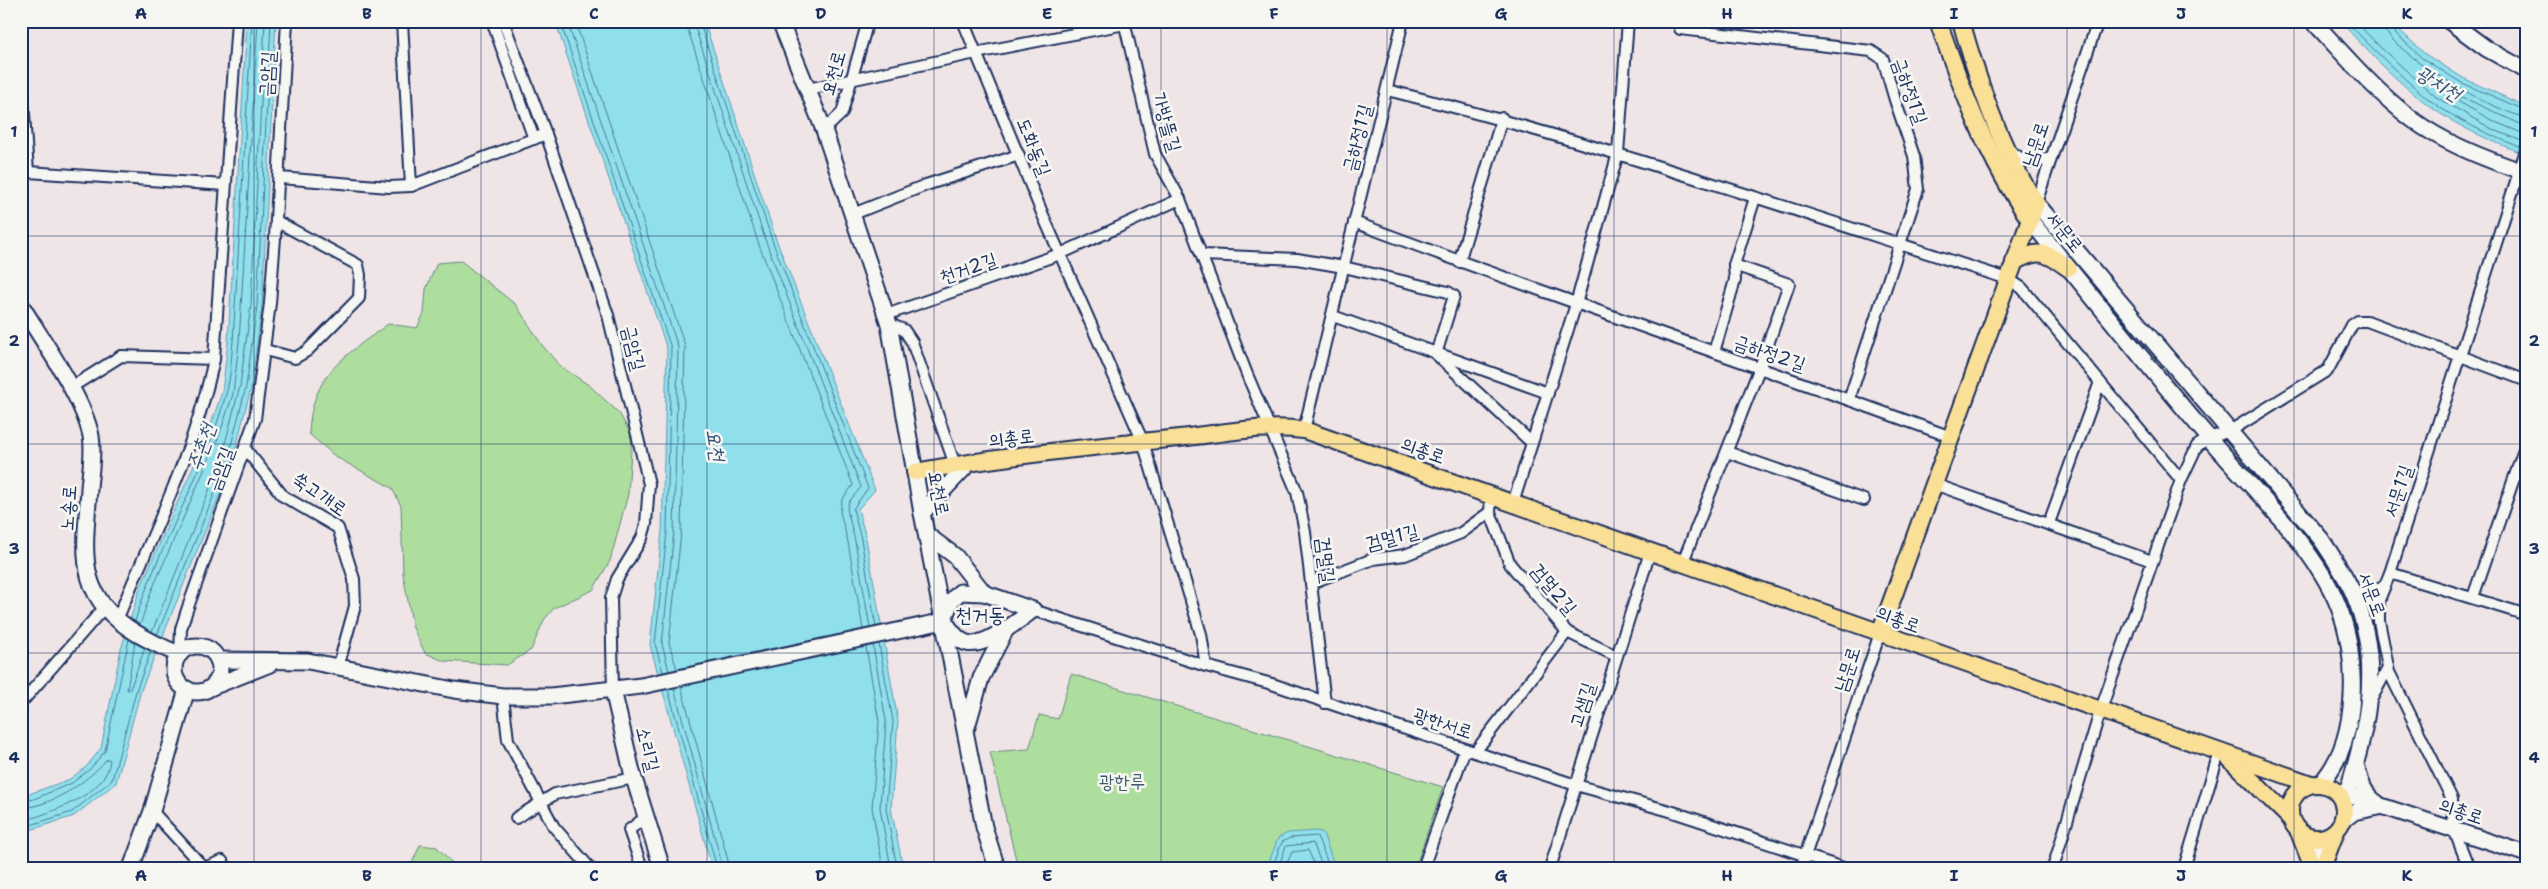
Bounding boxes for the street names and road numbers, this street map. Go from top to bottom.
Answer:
street label: 요천로 [815,48,851,98]
street label: 금암길 [253,50,281,98]
street label: 금하정1길 [1886,54,1934,128]
street label: 가방뜰길 [1147,89,1187,155]
street label: 금하정1길 [1337,101,1377,175]
street label: 도화동길 [1011,114,1057,180]
street label: 남문로 [2016,118,2054,170]
street label: 서문로 [2041,206,2089,258]
street label: 천거2길 [936,247,1000,289]
street label: 금암길 [616,323,652,373]
street label: 금하정2길 [1731,329,1809,377]
street label: 의총로 [987,423,1035,453]
street label: 의총로 [1397,431,1449,469]
street label: 금암길 [200,443,240,495]
street label: 서문1길 [2378,462,2418,520]
street label: 쑥고개로 [288,466,352,522]
street label: 요천로 [922,468,956,518]
street label: 노송로 [54,484,82,532]
street label: 검멀1길 [1363,518,1421,556]
street label: 검멀길 [1311,536,1341,584]
street label: 검멀2길 [1525,558,1583,620]
street label: 서문로 [2352,568,2392,620]
street label: 의총로 [1872,599,1924,639]
street label: 남문로 [1828,643,1866,695]
street label: 고샘길 [1563,679,1601,731]
street label: 광한서로 [1410,702,1476,744]
street label: 소리길 [630,724,666,774]
street label: 의총로 [2435,792,2487,830]

